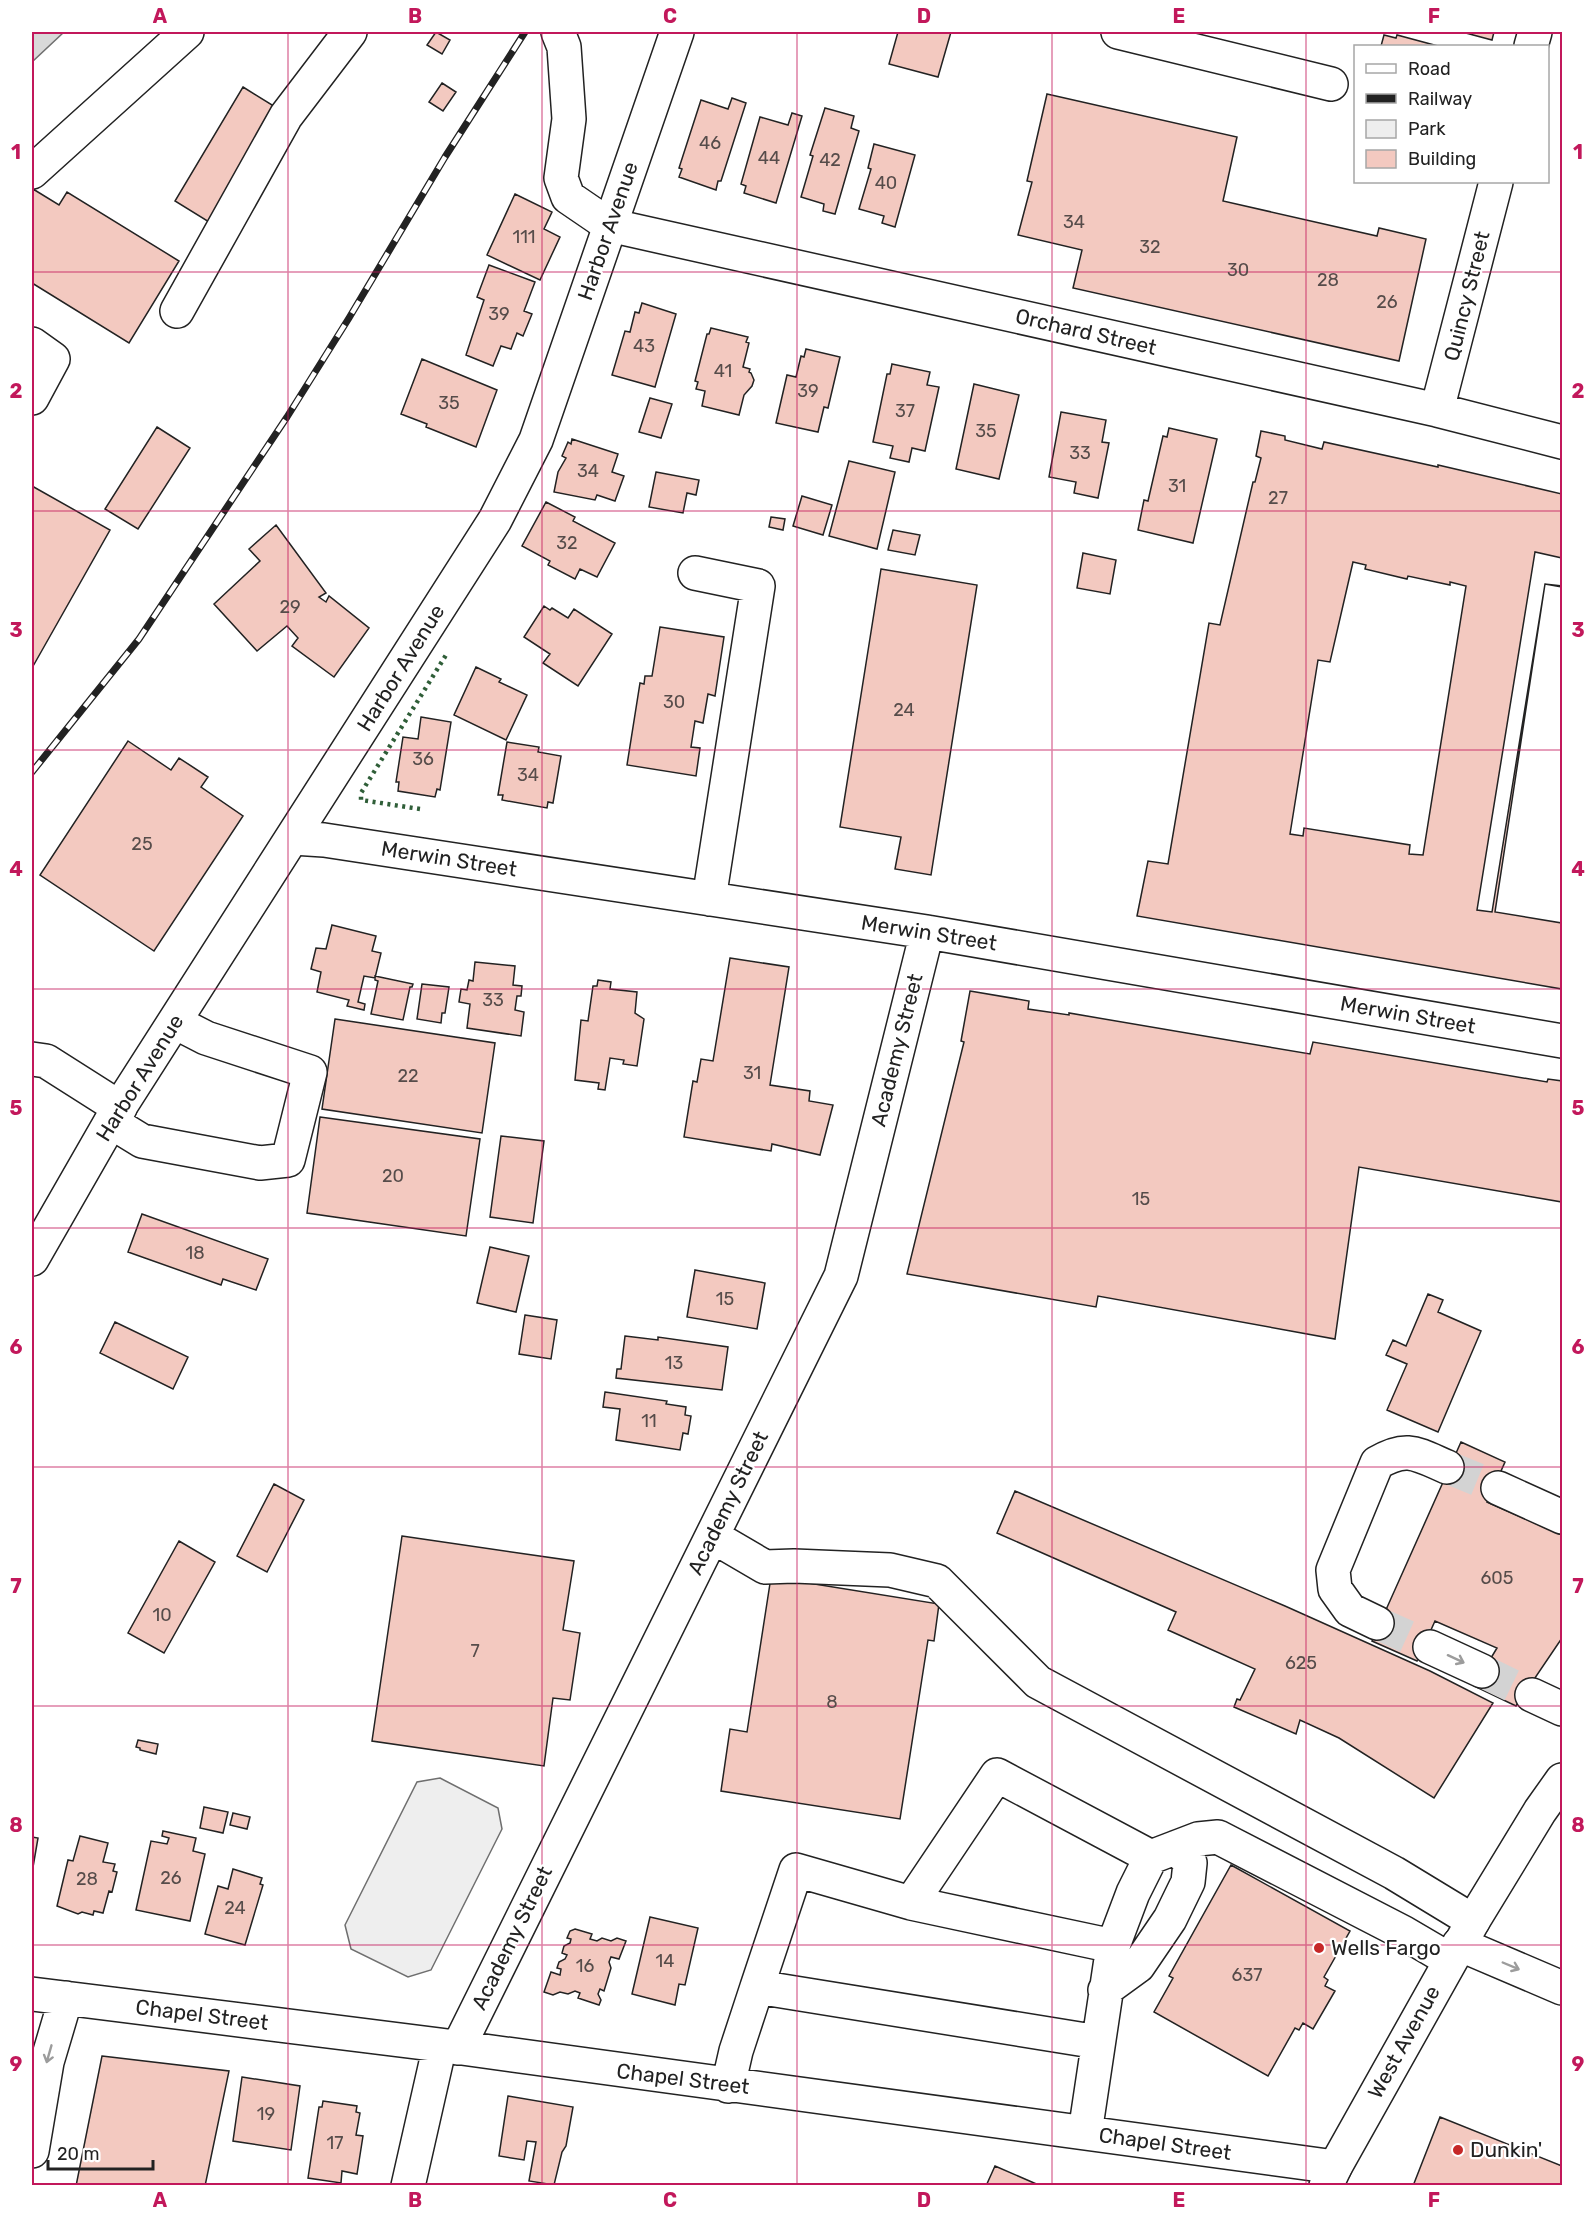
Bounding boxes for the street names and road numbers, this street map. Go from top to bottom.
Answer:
street label: Harbor Avenue [572,158,643,303]
street label: Quincy Street [1438,228,1495,363]
street label: Orchard Street [1013,303,1159,360]
street label: Harbor Avenue [352,600,450,736]
street label: Merwin Street [380,835,519,882]
street label: Merwin Street [860,909,999,956]
street label: Academy Street [865,971,928,1129]
street label: Merwin Street [1338,990,1478,1039]
street label: Harbor Avenue [91,1010,189,1146]
street label: Academy Street [682,1427,773,1579]
street label: Academy Street [466,1862,557,2014]
street label: West Avenue [1362,1981,1445,2103]
street label: Chapel Street [134,1994,270,2035]
street label: Chapel Street [615,2058,751,2099]
street label: Chapel Street [1097,2122,1233,2165]

